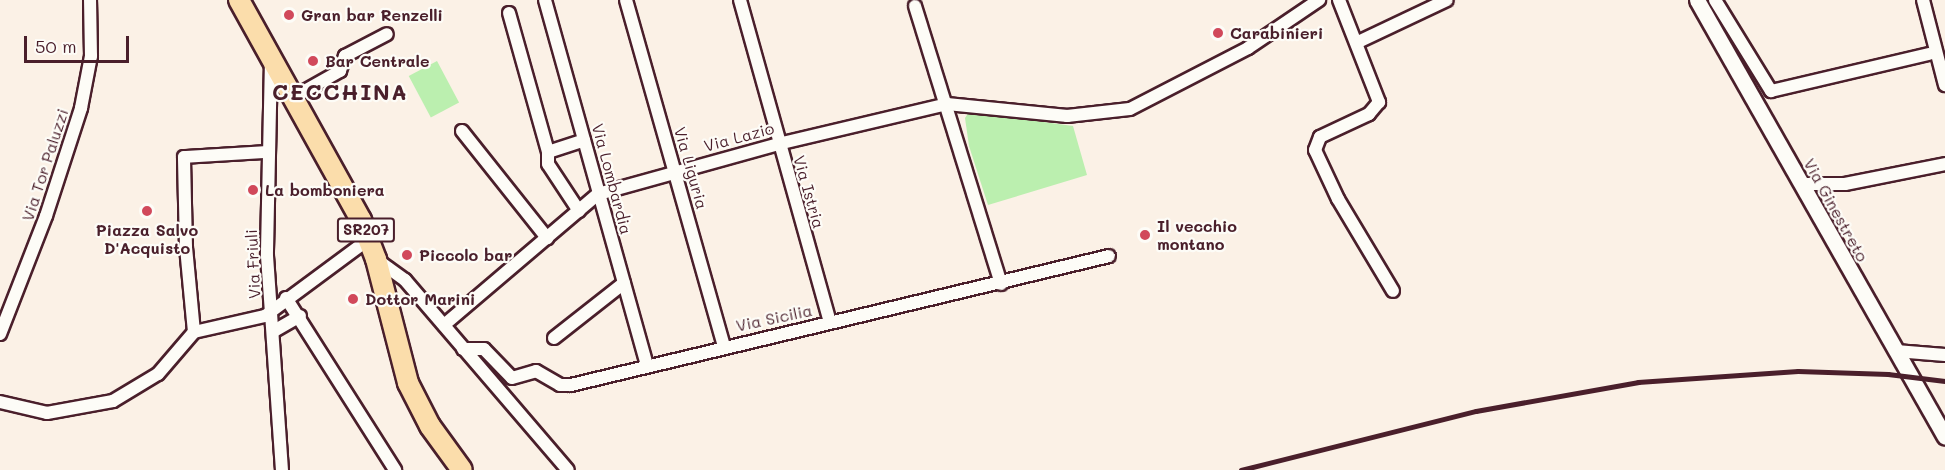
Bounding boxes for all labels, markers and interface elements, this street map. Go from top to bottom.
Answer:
place label: Gran bar Renzelli [301,5,443,25]
marker: Gran bar Renzelli [282,8,296,22]
place label: Carabinieri [1230,23,1323,43]
scale bar [27,24,132,62]
marker: Carabinieri [1211,26,1225,40]
text: 50 m [35,34,77,58]
place label: Bar Centrale [325,51,429,71]
marker: Bar Centrale [306,54,320,68]
district label: CECCHINA [272,79,408,105]
street label: Via Tor Paluzzi [18,106,72,224]
street label: Via Lazio [702,118,776,156]
street label: Via Lombardia [588,121,636,237]
street label: Via Liguria [670,125,712,211]
street label: Via Istria [789,153,829,231]
street label: Via Ginestreto [1800,155,1872,265]
place label: La bomboniera [265,180,385,200]
marker: La bomboniera [246,183,260,197]
marker: Piazza Salvo D'Acquisto [140,204,154,218]
place label: Il vecchio montano [1157,216,1237,254]
road number: SR207 [336,218,396,242]
place label: Piazza Salvo D'Acquisto [96,220,198,258]
marker: Il vecchio montano [1138,228,1152,242]
street label: Via Friuli [242,229,264,299]
place label: Piccolo bar [419,245,512,265]
marker: Piccolo bar [400,248,414,262]
place label: Dottor Marini [365,289,475,309]
marker: Dottor Marini [346,292,360,306]
street label: Via Sicilia [734,301,814,335]

